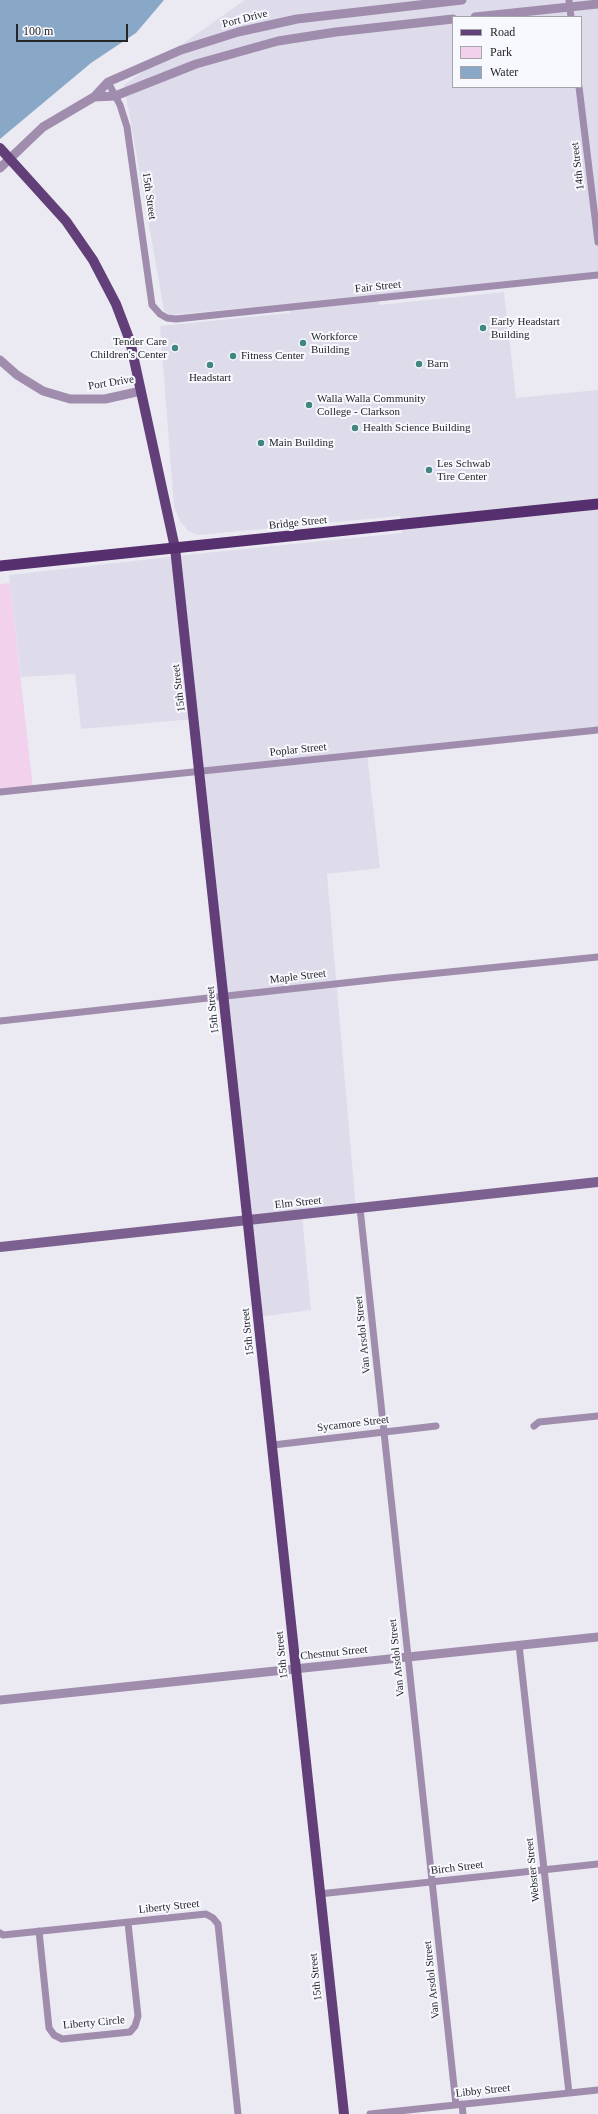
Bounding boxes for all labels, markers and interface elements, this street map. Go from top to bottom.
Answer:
street label: Port Drive [221,7,269,31]
scale bar [18,16,130,42]
legend [452,16,582,88]
text: 100 m [23,24,53,38]
text: Road [490,25,515,39]
text: Park [490,45,512,59]
text: Water [490,65,518,79]
street label: 14th Street [569,141,587,191]
street label: 15th Street [139,171,159,221]
street label: Fair Street [354,278,402,296]
place label: Early Headstart Building [491,315,560,341]
marker: Early Headstart Building [478,323,488,333]
place label: Workforce Building [311,330,358,356]
place label: Tender Care Children's Center [90,335,167,361]
marker: Workforce Building [298,338,308,348]
marker: Tender Care Children's Center [170,343,180,353]
place label: Fitness Center [241,349,304,363]
marker: Fitness Center [228,351,238,361]
place label: Barn [427,357,448,371]
marker: Barn [414,359,424,369]
marker: Headstart [205,360,215,370]
place label: Headstart [189,371,231,385]
street label: Port Drive [87,373,135,393]
place label: Walla Walla Community College - Clarkson [317,392,426,418]
marker: Walla Walla Community College - Clarkson [304,400,314,410]
place label: Health Science Building [363,421,471,435]
marker: Health Science Building [350,423,360,433]
place label: Main Building [269,436,333,450]
marker: Main Building [256,438,266,448]
place label: Les Schwab Tire Center [437,457,490,483]
marker: Les Schwab Tire Center [424,465,434,475]
street label: Bridge Street [268,513,328,533]
street label: 15th Street [170,663,188,713]
street label: Poplar Street [269,740,327,760]
street label: Maple Street [269,967,327,987]
street label: 15th Street [204,985,222,1035]
street label: Elm Street [274,1194,322,1212]
street label: Van Arsdol Street [352,1295,374,1375]
street label: 15th Street [239,1307,257,1357]
street label: Sycamore Street [316,1413,390,1435]
street label: Van Arsdol Street [386,1618,408,1698]
street label: 15th Street [273,1630,291,1680]
street label: Chestnut Street [300,1643,368,1663]
street label: Webster Street [523,1837,543,1903]
street label: Birch Street [430,1858,484,1878]
street label: Liberty Street [138,1897,200,1917]
street label: Van Arsdol Street [421,1940,443,2020]
street label: 15th Street [307,1952,325,2002]
street label: Liberty Circle [63,2014,125,2032]
street label: Libby Street [455,2082,511,2100]

